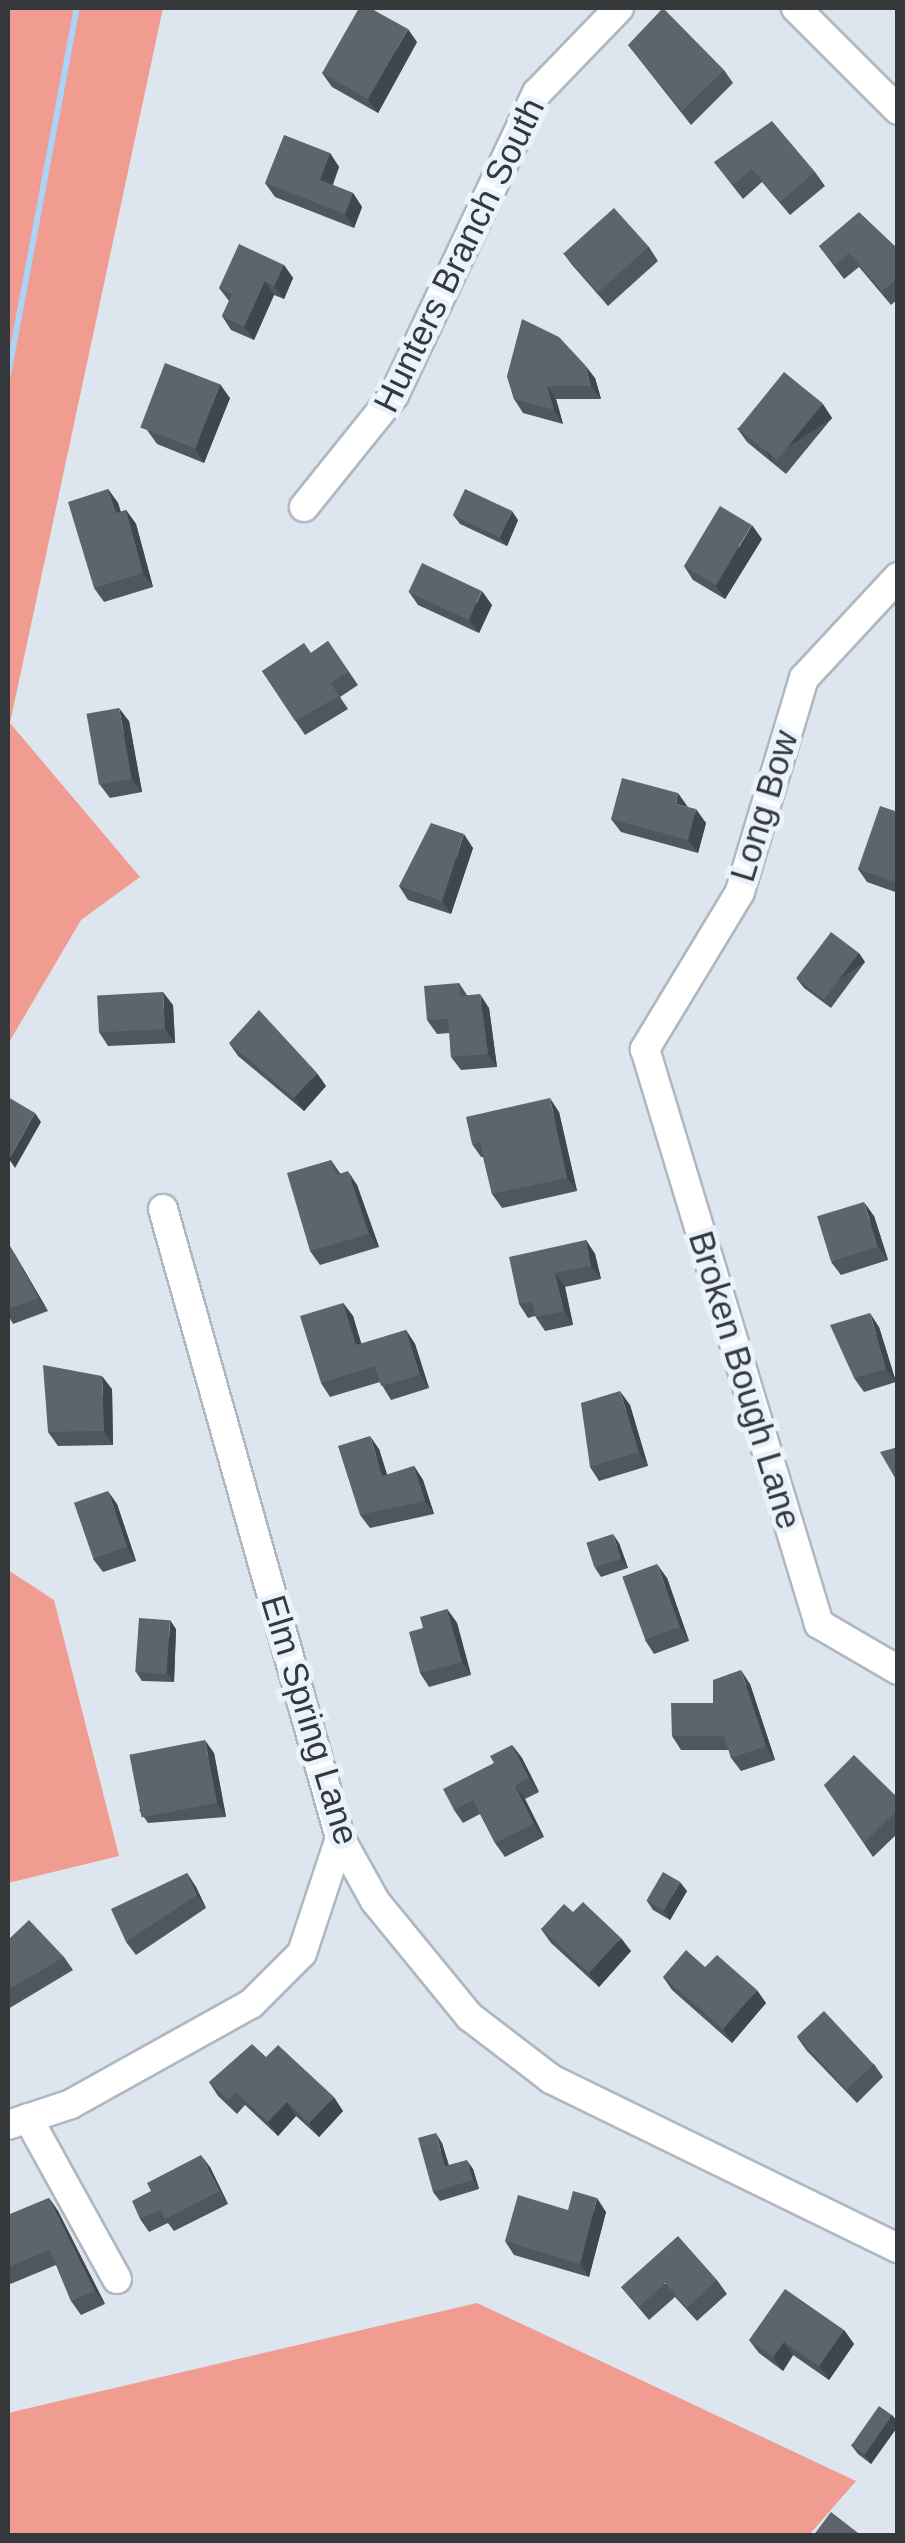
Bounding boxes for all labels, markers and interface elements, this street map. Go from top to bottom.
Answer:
street label: Hunters Branch South [365,91,553,419]
street label: Long Bow [721,725,807,887]
street label: Broken Bough Lane [680,1226,810,1534]
street label: Elm Spring Lane [252,1590,368,1850]

